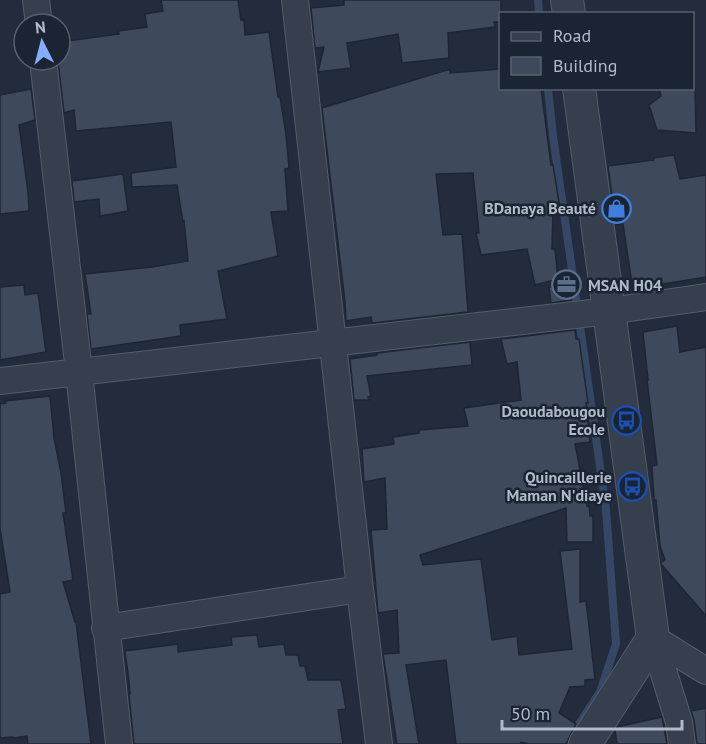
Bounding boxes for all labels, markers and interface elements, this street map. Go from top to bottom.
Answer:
north arrow [12,12,72,72]
legend [499,12,694,90]
text: N [34,17,47,38]
text: Road [553,24,591,47]
text: Building [553,54,617,77]
shop icon: BDanaya Beauté [601,192,633,224]
place label: BDanaya Beauté [484,198,596,218]
office icon: MSAN H04 [551,269,583,301]
place label: MSAN H04 [588,275,662,295]
place label: Daoudabougou Ecole [501,401,605,439]
bus stop icon: Daoudabougou Ecole [610,404,642,436]
place label: Quincaillerie Maman N'diaye [507,467,612,505]
bus stop icon: Quincaillerie Maman N'diaye [617,470,649,502]
scale bar [502,693,682,731]
text: 50 m [511,702,550,725]

